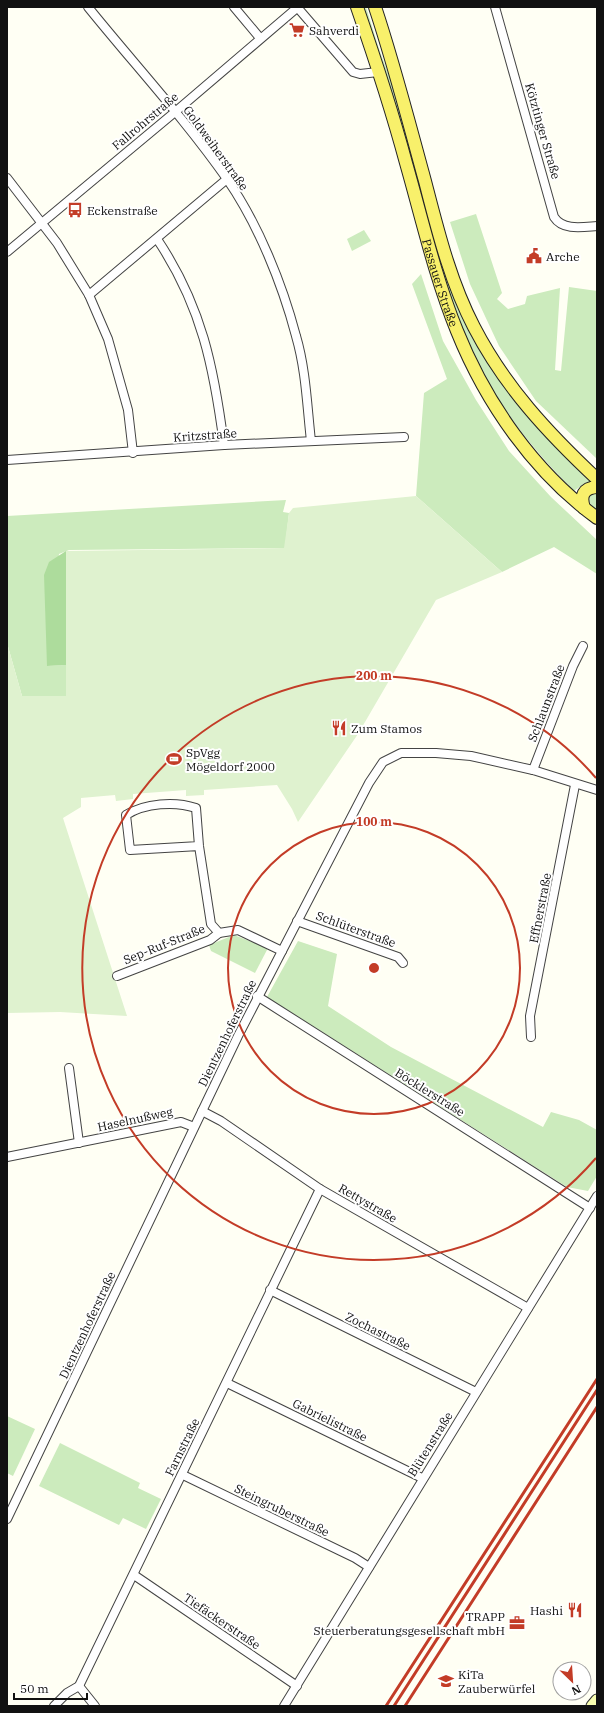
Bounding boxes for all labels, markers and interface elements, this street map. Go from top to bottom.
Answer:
supermarket icon: Sahverdi [288,21,306,39]
place label: Sahverdi [309,23,359,38]
street label: Kötztinger Straße [522,81,564,181]
street label: Fallrohrstraße [109,89,181,153]
street label: Goldweiherstraße [180,103,252,193]
bus stop icon: Eckenstraße [66,201,84,219]
place label: Eckenstraße [87,203,158,218]
street label: Passauer Straße [420,237,462,329]
public building icon: Arche [525,247,543,265]
place label: Arche [546,249,580,264]
street label: Kritzstraße [173,425,237,445]
street label: Schlaunstraße [524,662,568,744]
text: 200 m [356,668,392,683]
restaurant icon: Zum Stamos [330,719,348,737]
place label: Zum Stamos [351,721,422,736]
place label: SpVgg Mögeldorf 2000 [186,745,275,774]
sports icon: SpVgg Mögeldorf 2000 [165,750,183,768]
text: 100 m [356,814,392,829]
street label: Effnerstraße [526,872,554,944]
street label: Schlüterstraße [314,908,398,950]
street label: Sep-Ruf-Straße [121,921,207,967]
centre of rings [367,961,381,975]
street label: Dientzenhoferstraße [195,977,259,1089]
street label: Böcklerstraße [392,1065,468,1119]
street label: Haselnußweg [96,1104,175,1134]
street label: Rettystraße [336,1180,400,1226]
street label: Dientzenhoferstraße [56,1269,118,1381]
street label: Zochastraße [343,1309,413,1353]
street label: Gabrielistraße [290,1395,370,1445]
street label: Blütenstraße [404,1409,456,1479]
street label: Farnstraße [162,1416,202,1478]
street label: Steingruberstraße [232,1481,332,1539]
street label: Tiefäckerstraße [181,1590,263,1652]
restaurant icon: Hashi [566,1601,584,1619]
place label: Hashi [530,1603,563,1618]
place label: TRAPP Steuerberatungsgesellschaft mbH [313,1609,505,1638]
office icon: TRAPP Steuerberatungsgesellschaft mbH [508,1614,526,1632]
north arrow [552,1661,592,1701]
place label: KiTa Zauberwürfel [458,1667,536,1696]
school or university icon: KiTa Zauberwürfel [437,1672,455,1690]
scale bar [14,1675,87,1701]
text: 50 m [20,1681,49,1696]
text: N [569,1682,583,1698]

